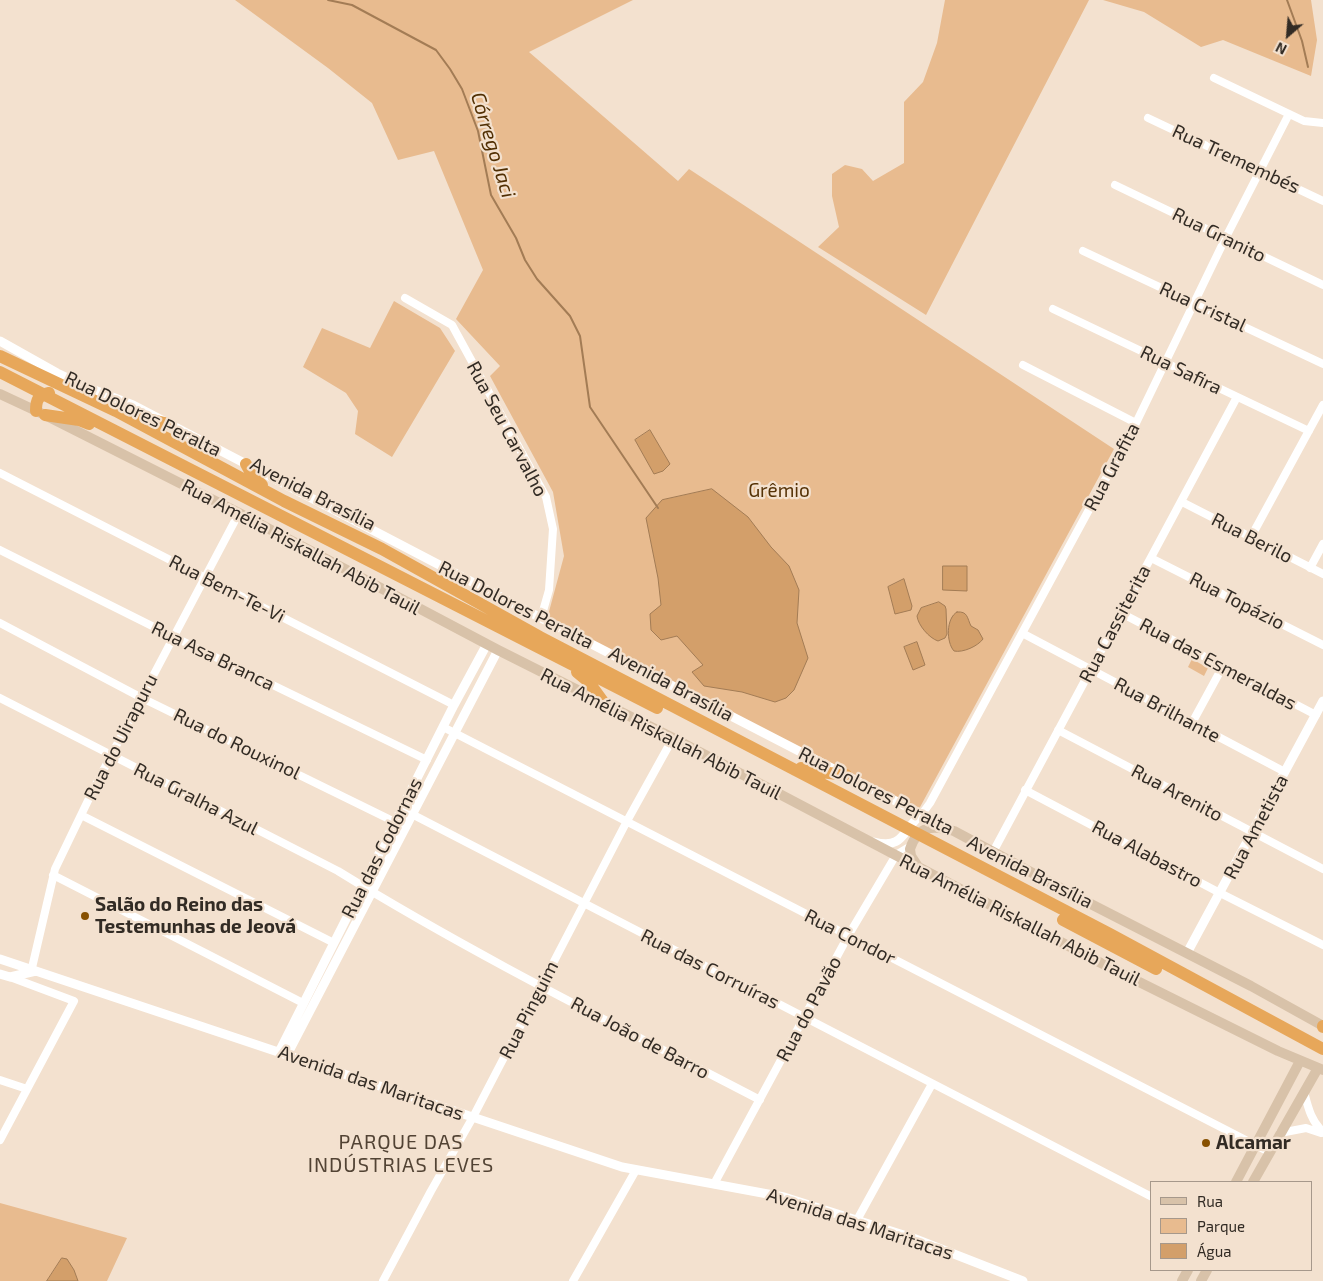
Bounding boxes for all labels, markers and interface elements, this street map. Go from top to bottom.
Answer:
north arrow [1263,10,1313,60]
text: N [1273,39,1289,59]
water label: Córrego Jaci [466,89,520,201]
street label: Rua Tremembés [1169,119,1303,199]
street label: Rua Granito [1169,203,1269,267]
street label: Rua Cristal [1156,277,1250,337]
street label: Rua Safira [1137,340,1225,400]
street label: Rua Seu Carvalho [462,357,552,501]
street label: Rua Dolores Peralta [61,366,225,462]
street label: Rua Grafita [1079,419,1145,515]
street label: Avenida Brasília [246,453,380,535]
street label: Rua Amélia Riskallah Abib Tauil [178,474,424,620]
park label: Grêmio [748,480,810,502]
street label: Rua Berilo [1208,508,1296,568]
street label: Rua Bem-Te-Vi [165,550,289,628]
street label: Rua Dolores Peralta [435,556,597,654]
street label: Rua Cassiterita [1074,561,1156,687]
street label: Rua Topázio [1186,567,1288,635]
street label: Rua das Esmeraldas [1136,613,1300,715]
street label: Rua Asa Branca [148,616,278,696]
street label: Avenida Brasília [605,642,737,726]
street label: Rua Amélia Riskallah Abib Tauil [537,663,785,805]
street label: Rua do Uirapuru [79,670,163,804]
street label: Rua Brilhante [1110,672,1224,748]
street label: Rua do Rouxinol [170,703,304,785]
street label: Rua Dolores Peralta [795,742,957,840]
street label: Rua Gralha Azul [130,758,262,840]
street label: Rua Arenito [1127,759,1227,827]
street label: Rua Ametista [1219,771,1293,883]
street label: Rua das Codornas [337,774,427,922]
street label: Rua Alabastro [1088,815,1206,893]
street label: Avenida Brasília [963,831,1097,913]
street label: Rua Amélia Riskallah Abib Tauil [896,849,1144,991]
place label: Salão do Reino das Testemunhas de Jeová [95,894,296,938]
street label: Rua Condor [801,904,899,970]
marker: Salão do Reino das Testemunhas de Jeová [79,910,91,922]
street label: Rua das Corruíras [637,924,783,1014]
street label: Rua do Pavão [772,952,846,1066]
street label: Rua Pinguim [495,957,563,1063]
street label: Rua João de Barro [567,992,713,1084]
street label: Avenida das Maritacas [275,1041,467,1125]
district label: PARQUE DAS INDÚSTRIAS LEVES [306,1130,496,1177]
place label: Alcamar [1216,1132,1291,1154]
marker: Alcamar [1200,1137,1212,1149]
legend [1150,1181,1313,1271]
street label: Avenida das Maritacas [764,1183,956,1265]
text: Rua [1197,1192,1223,1210]
text: Parque [1197,1217,1245,1235]
text: Água [1197,1242,1232,1260]

